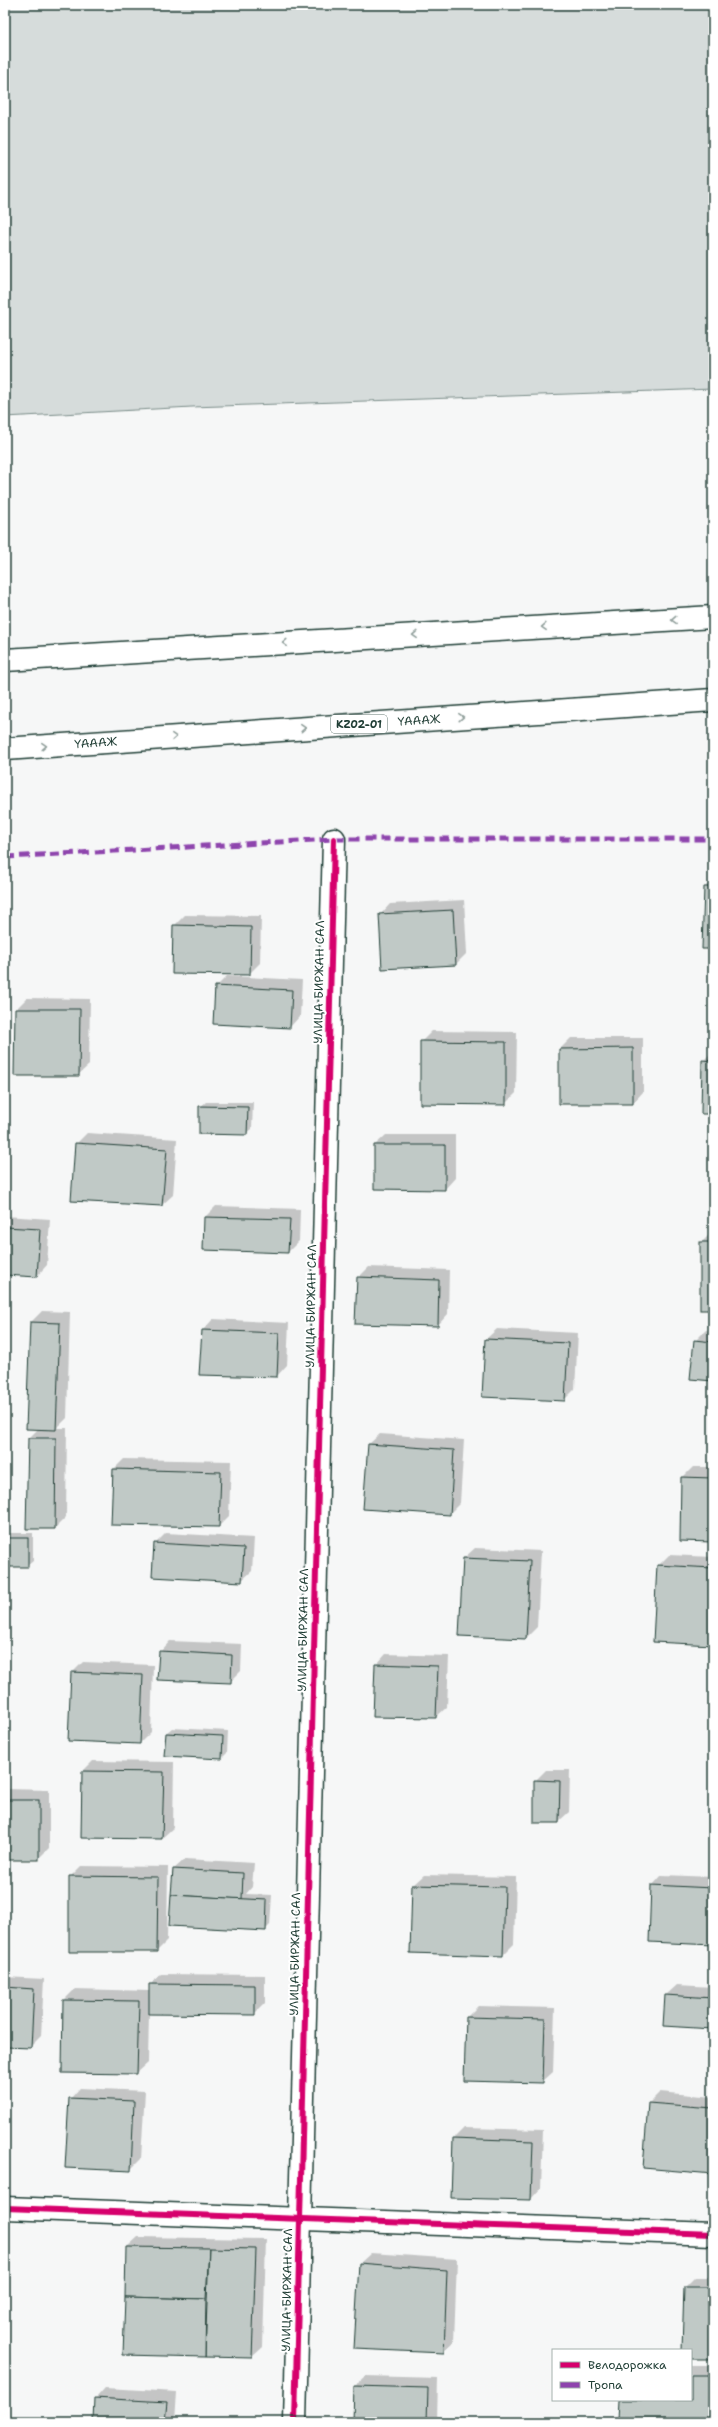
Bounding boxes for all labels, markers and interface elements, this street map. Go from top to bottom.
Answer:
one-way arrow [671,615,677,624]
one-way arrow [541,623,547,632]
one-way arrow [412,631,418,640]
one-way arrow [282,638,288,647]
street label: ҮАААЖ [397,711,441,730]
one-way arrow [458,713,464,722]
road number: KZ02-01 [331,715,387,733]
one-way arrow [300,724,306,733]
street label: ҮАААЖ [74,733,118,752]
one-way arrow [171,733,177,742]
one-way arrow [41,742,47,751]
street label: УЛИЦА БИРЖАН САЛ [310,920,328,1044]
street label: УЛИЦА БИРЖАН САЛ [302,1244,320,1368]
street label: УЛИЦА БИРЖАН САЛ [294,1568,312,1692]
street label: УЛИЦА БИРЖАН САЛ [286,1892,304,2016]
street label: УЛИЦА БИРЖАН САЛ [278,2228,296,2352]
legend [552,2349,692,2401]
text: Велодорожка [588,2357,667,2373]
text: Тропа [588,2377,623,2393]

